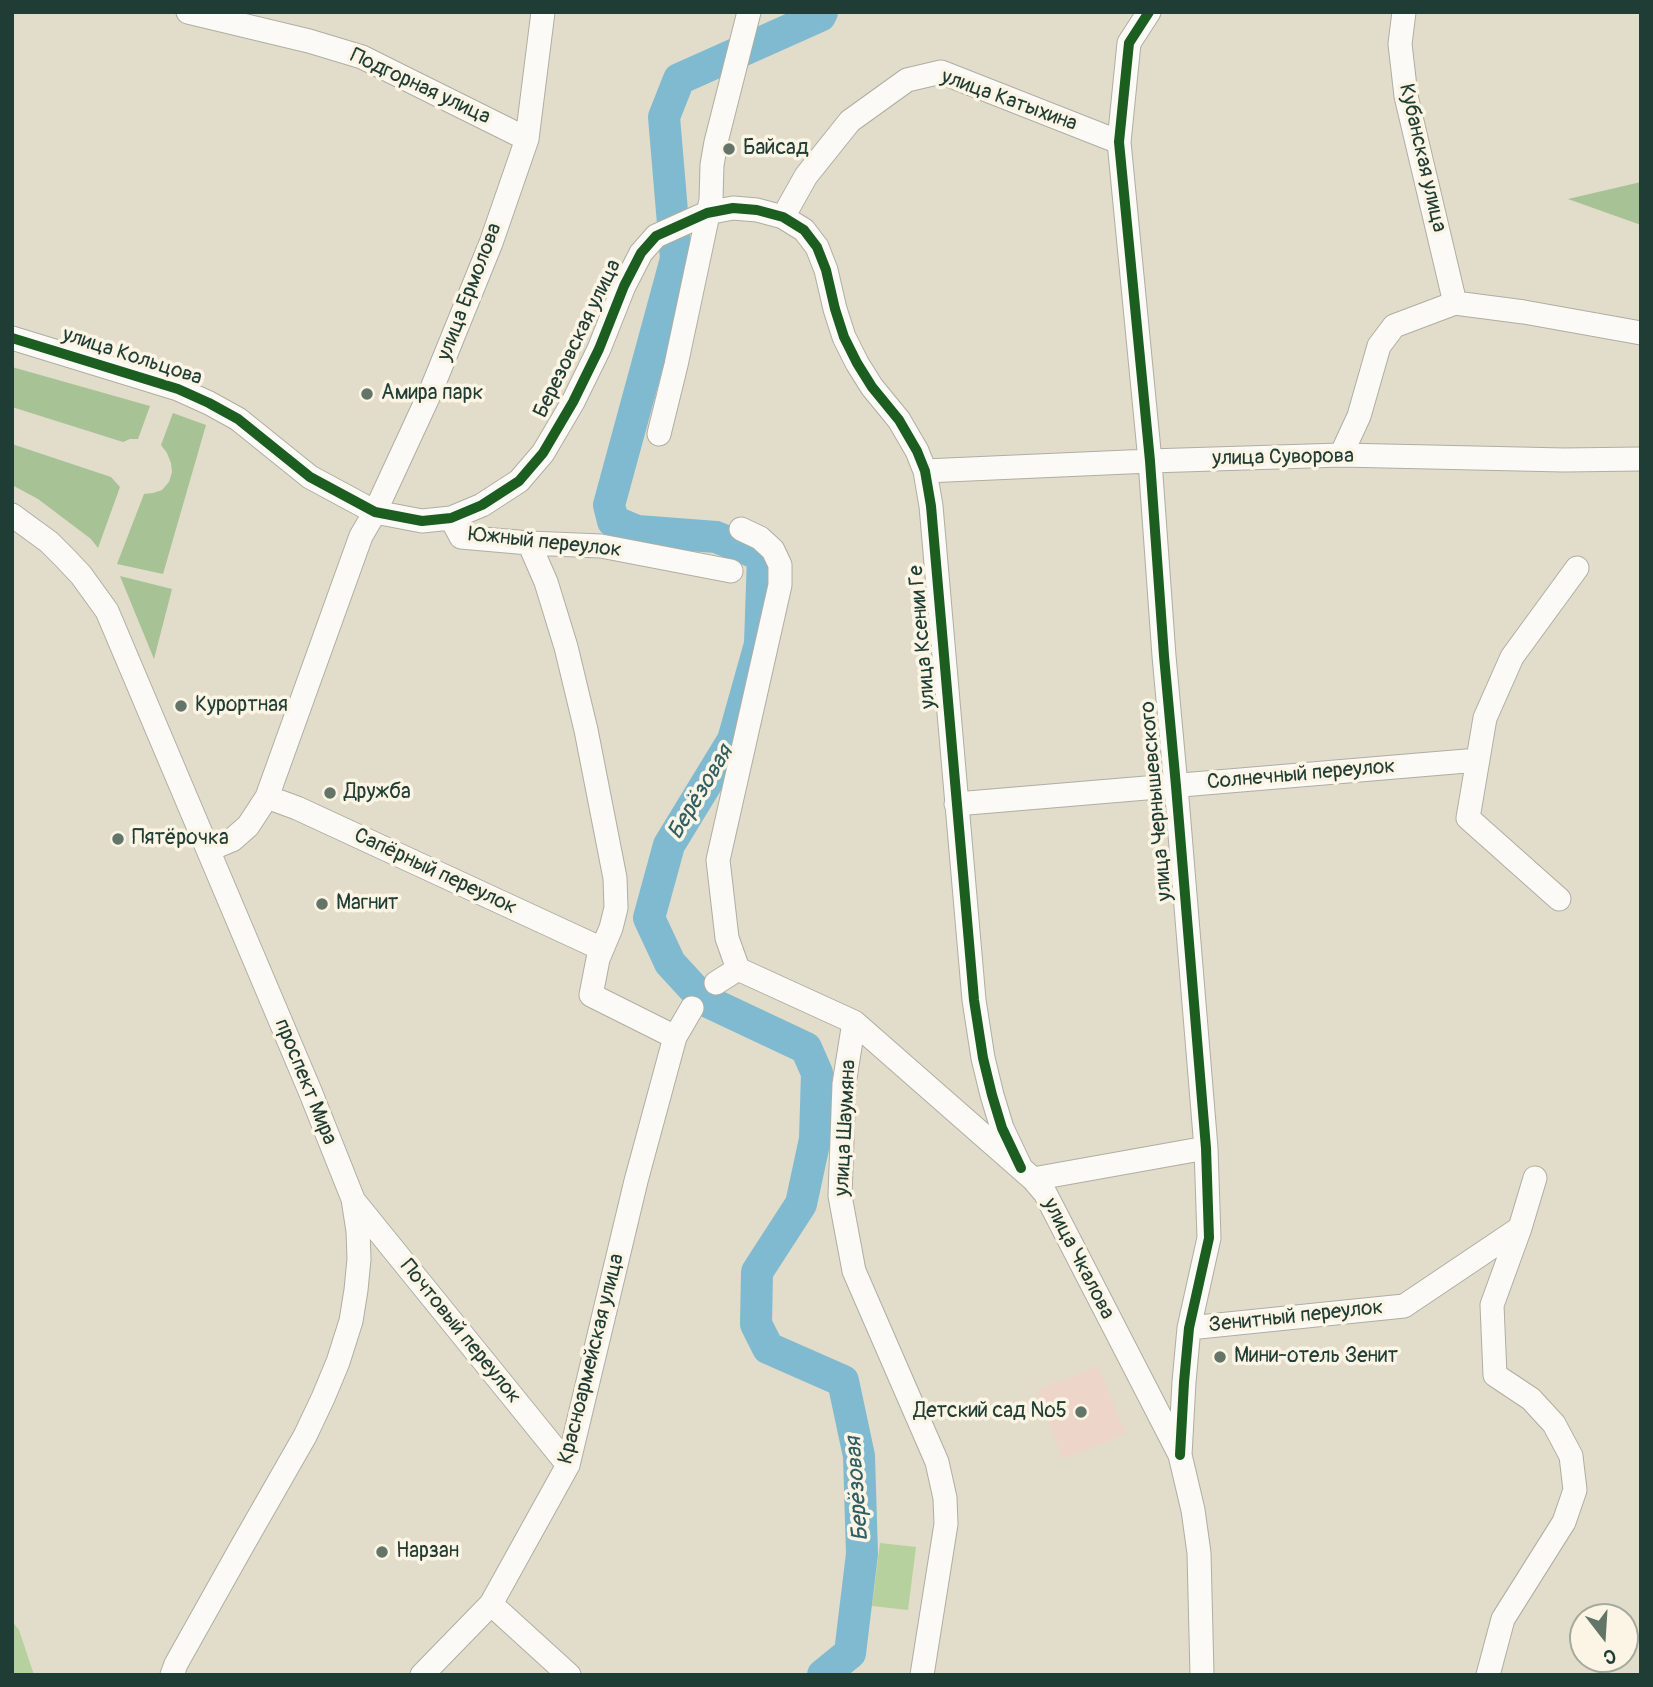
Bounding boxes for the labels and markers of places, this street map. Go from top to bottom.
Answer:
place label: Байсад [743,136,808,162]
marker: Байсад [721,141,737,157]
place label: Амира парк [381,381,483,407]
marker: Амира парк [359,386,375,402]
place label: Курортная [195,693,288,719]
marker: Курортная [173,698,189,714]
place label: Дружба [344,780,411,806]
marker: Дружба [322,785,338,801]
place label: Пятёрочка [132,826,229,852]
marker: Пятёрочка [110,831,126,847]
place label: Магнит [336,891,398,917]
marker: Магнит [314,896,330,912]
place label: Мини-отель Зенит [1234,1344,1398,1370]
marker: Мини-отель Зенит [1212,1349,1228,1365]
place label: Детский сад №5 [914,1399,1067,1425]
marker: Детский сад №5 [1073,1404,1089,1420]
place label: Нарзан [396,1539,459,1565]
marker: Нарзан [374,1544,390,1560]

